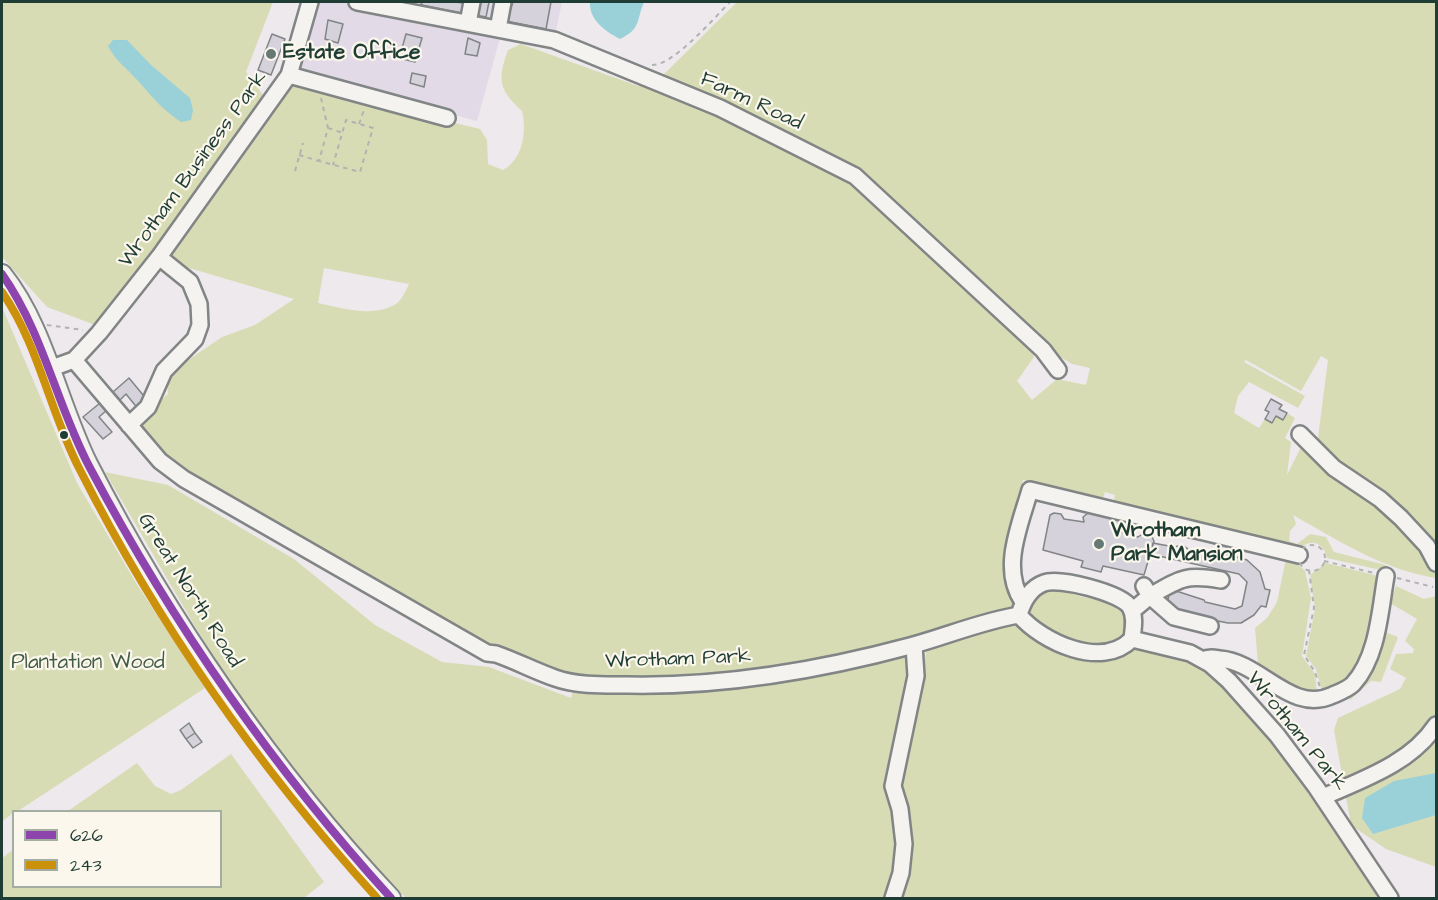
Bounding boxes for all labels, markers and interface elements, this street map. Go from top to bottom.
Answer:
place label: Estate Office [283,41,420,67]
marker: Estate Office [264,47,278,61]
street label: Wrotham Business Park [114,67,274,273]
street label: Farm Road [696,67,806,137]
unlabelled marker [58,429,70,441]
street label: Great North Road [131,509,247,673]
place label: Wrotham Park Mansion [1111,519,1243,569]
marker: Wrotham Park Mansion [1092,537,1106,551]
street label: Wrotham Park [605,645,751,675]
park label: Plantation Wood [11,651,165,677]
street label: Wrotham Park [1240,667,1352,797]
legend [12,810,222,888]
text: 626 [70,823,103,848]
text: 243 [70,853,102,878]

